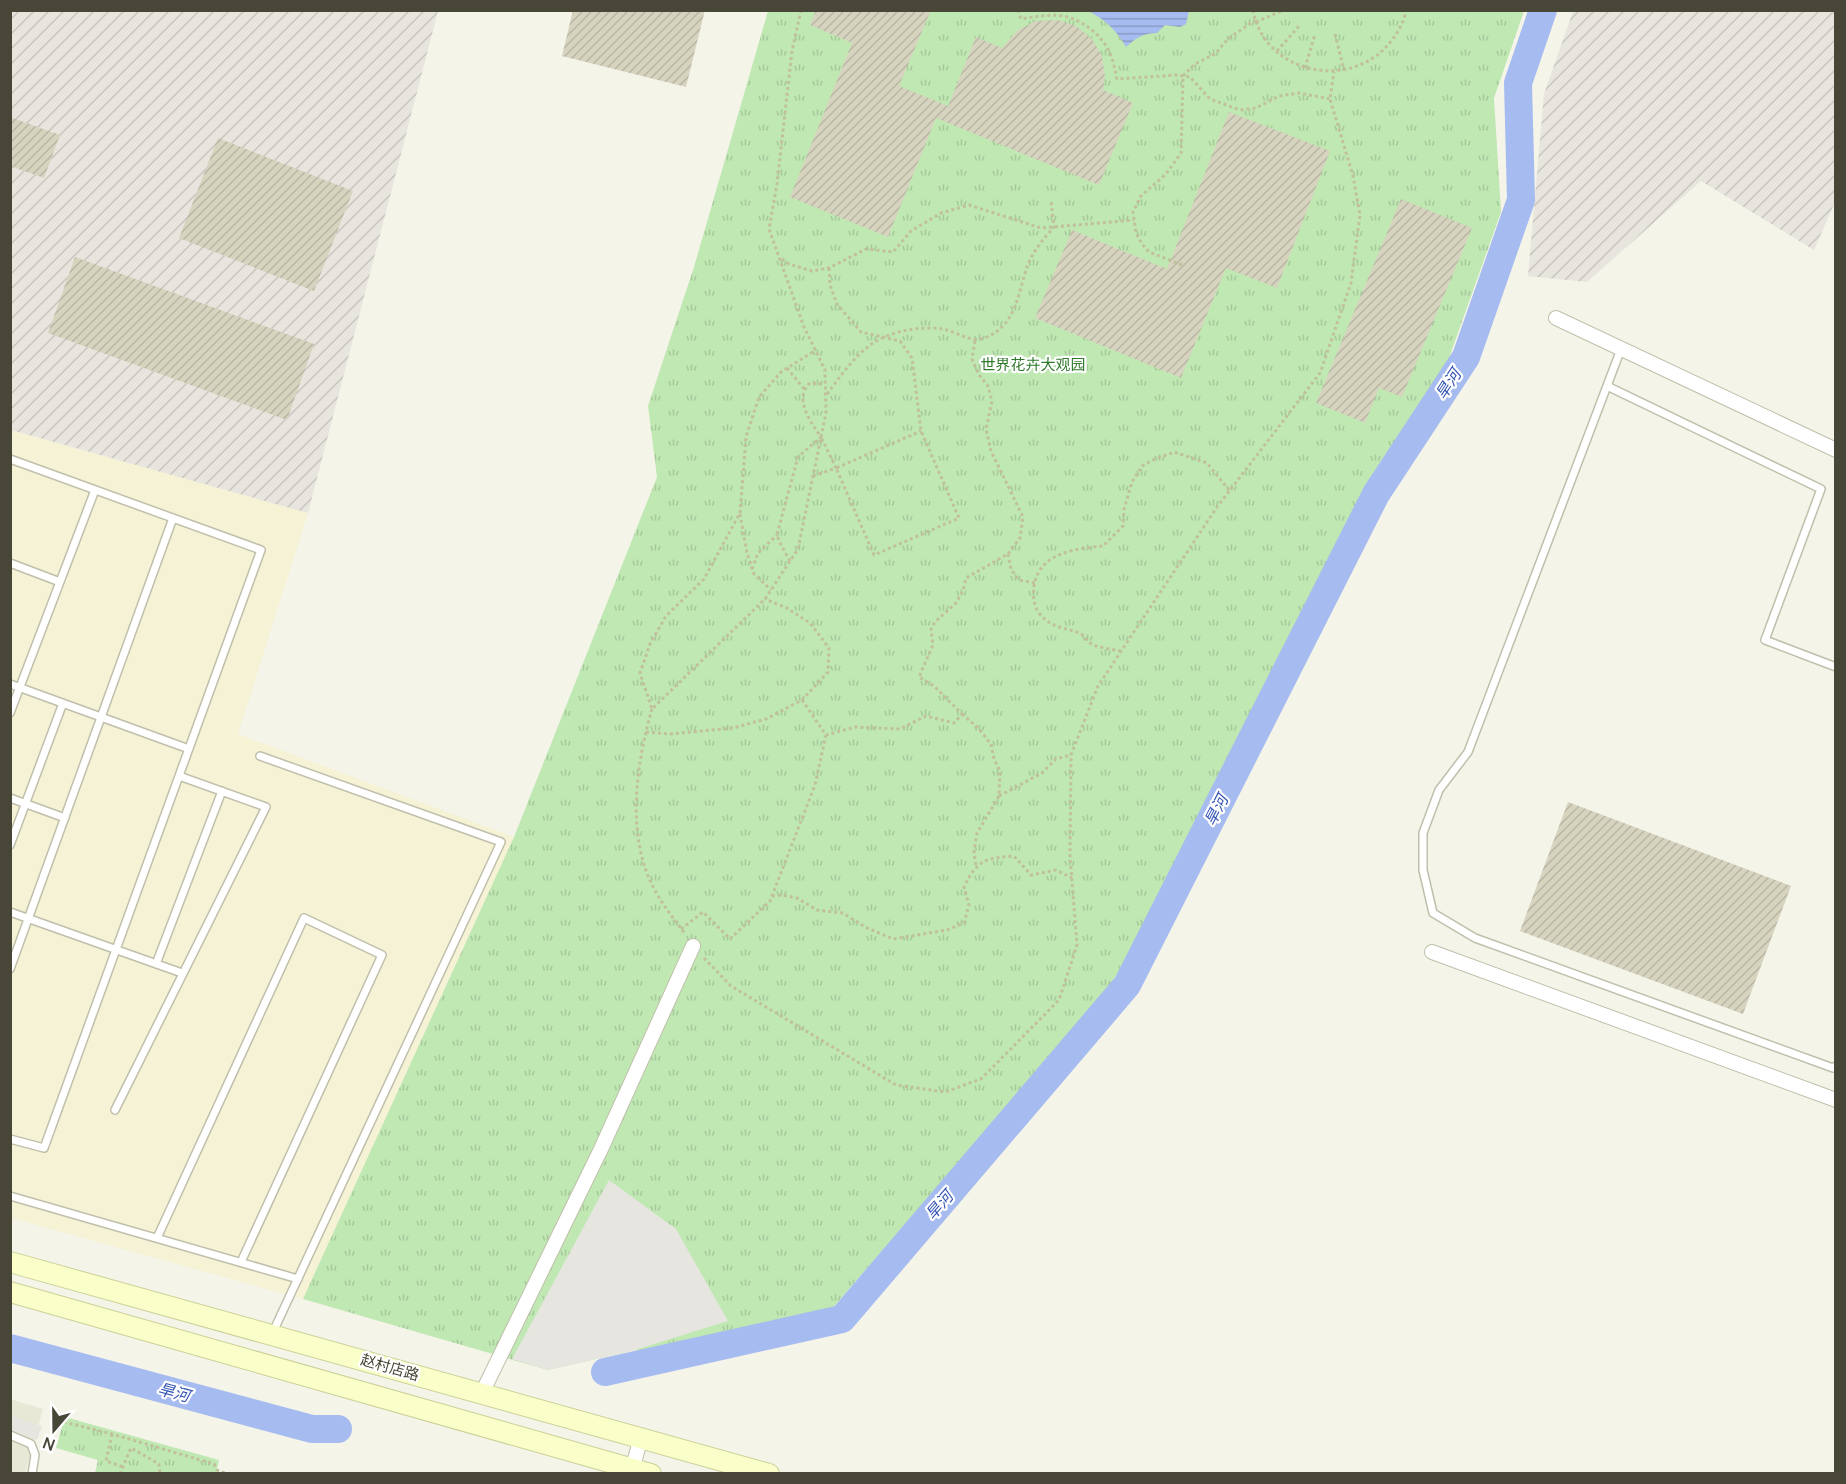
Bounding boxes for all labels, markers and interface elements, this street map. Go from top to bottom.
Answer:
park label: 世界花卉大观园 [980,354,1086,375]
water label: 旱河 [1430,362,1468,403]
water label: 旱河 [1199,788,1234,829]
water label: 旱河 [920,1183,960,1224]
street label: 赵村店路 [358,1349,422,1385]
water label: 旱河 [156,1377,195,1408]
north arrow [24,1400,84,1460]
text: N [40,1432,58,1456]

